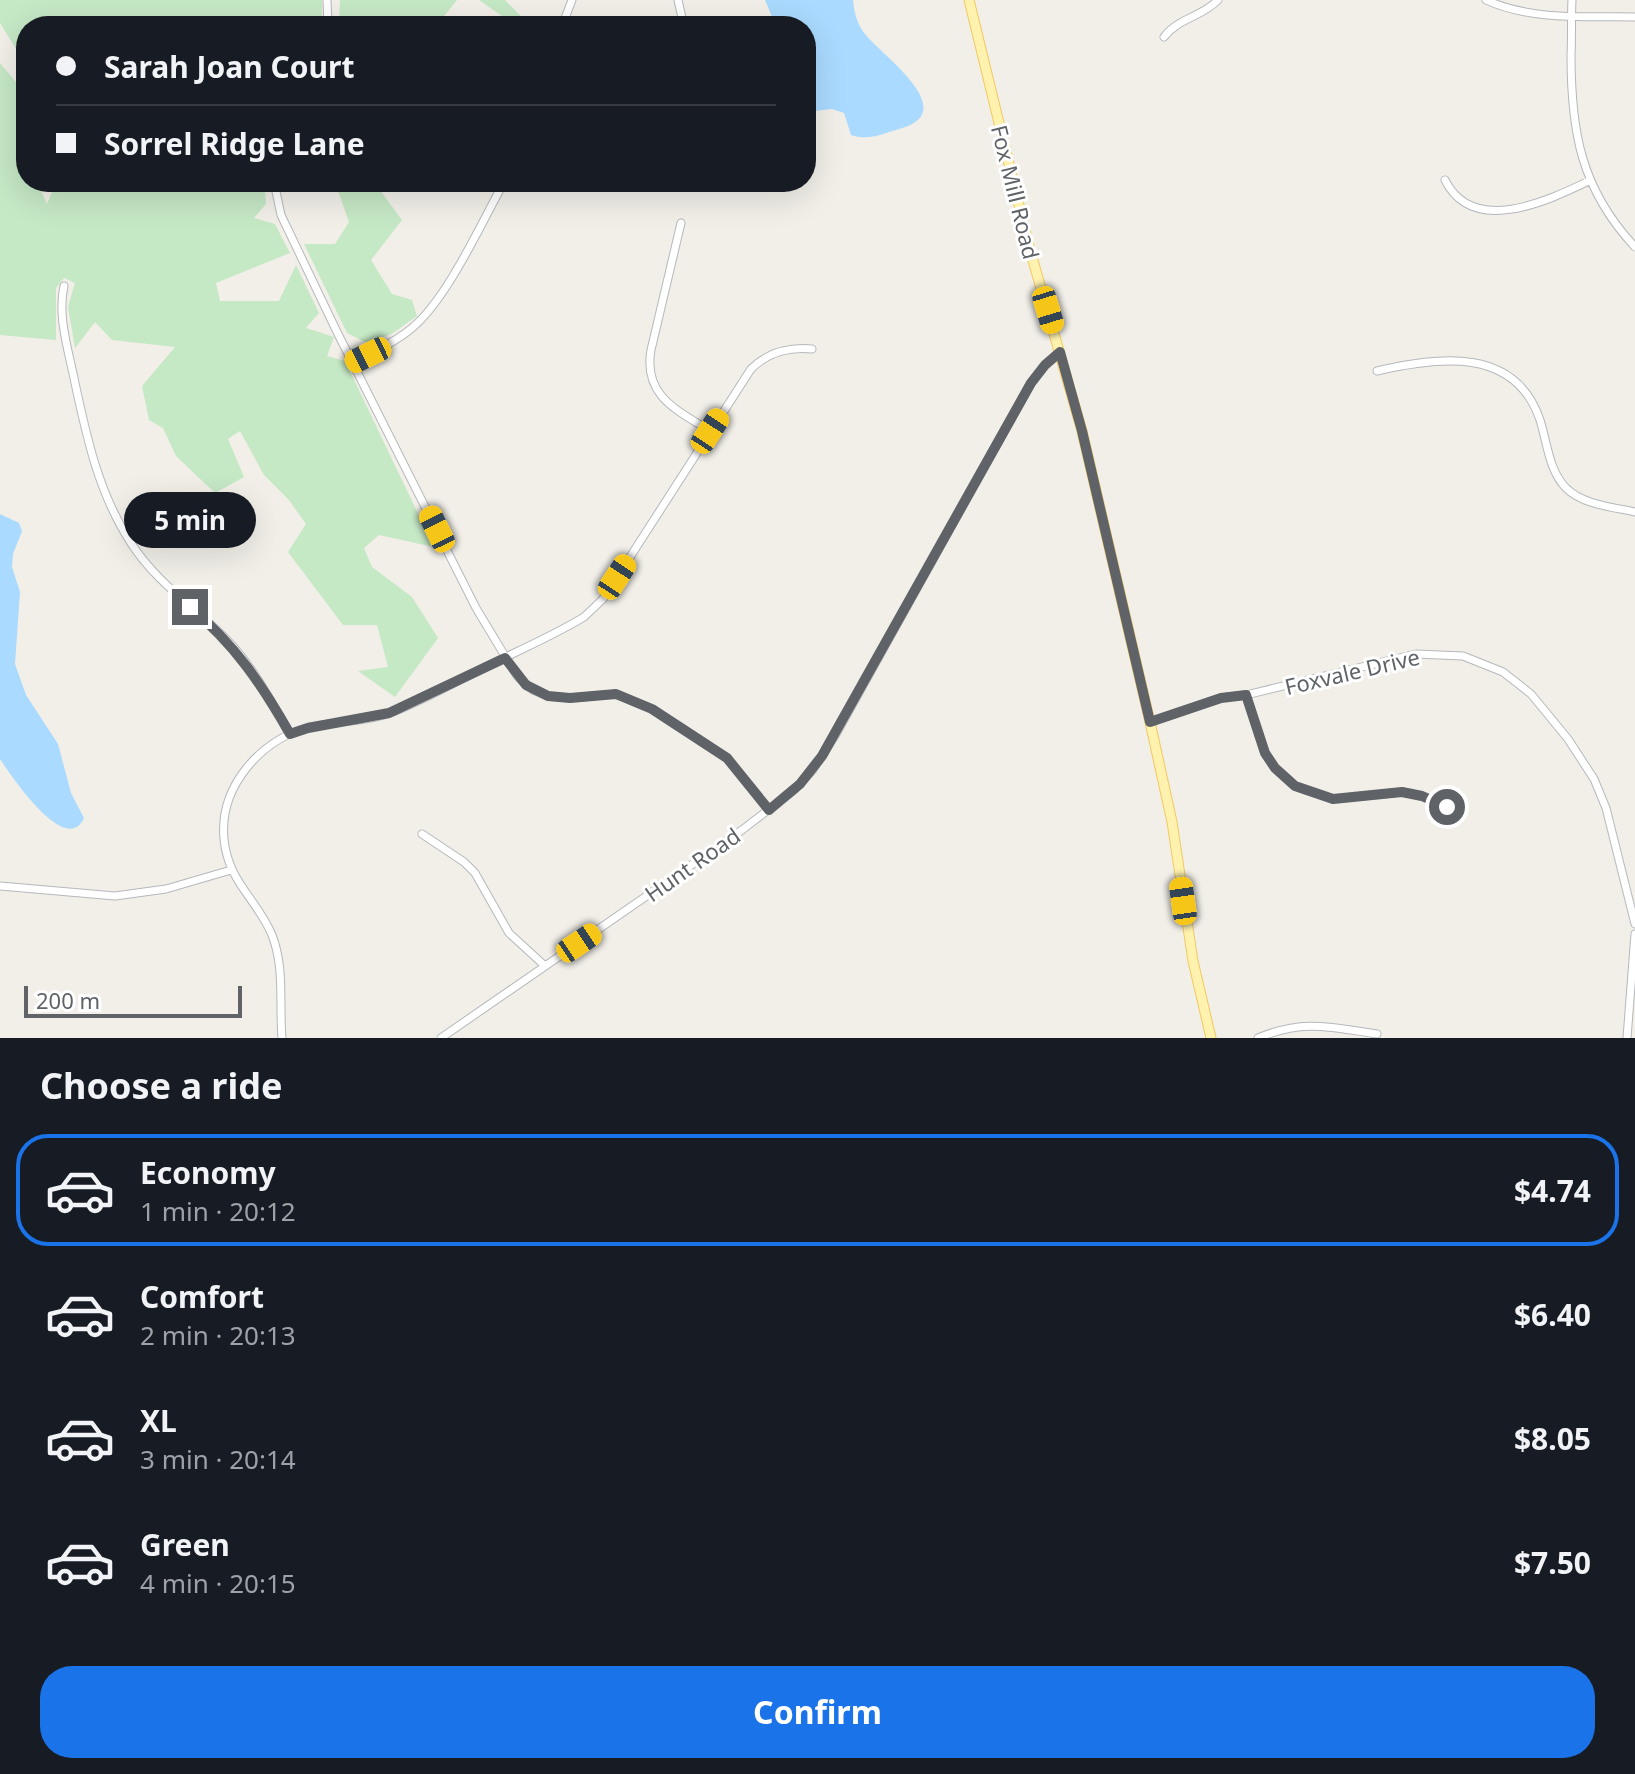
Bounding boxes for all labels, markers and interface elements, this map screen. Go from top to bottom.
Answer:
text: Sarah Joan Court [104,46,354,87]
street label: Fox Mill Road [985,122,1047,262]
text: Sorrel Ridge Lane [104,123,365,164]
car [1030,284,1066,336]
car [341,334,395,376]
car [687,404,733,458]
callout: 5 min [124,491,256,547]
text: 5 min [154,502,226,538]
car [416,502,458,556]
car [594,550,640,604]
route end [172,589,208,625]
street label: Foxvale Drive [1282,641,1422,701]
route start [1429,789,1465,825]
street label: Hunt Road [638,820,746,908]
car [1168,876,1198,926]
car [552,920,606,966]
scale bar [24,982,242,1018]
text: 200 m [36,985,100,1015]
text: Choose a ride [40,1061,282,1110]
text: Economy [140,1152,276,1193]
icon: car [44,1154,116,1226]
text: $4.74 [1514,1170,1591,1211]
text: 1 min · 20:12 [140,1193,296,1229]
text: Comfort [140,1276,264,1317]
icon: car [44,1278,116,1350]
text: $6.40 [1514,1294,1591,1335]
text: 2 min · 20:13 [140,1317,296,1353]
text: XL [140,1400,177,1441]
icon: car [44,1402,116,1474]
text: $8.05 [1514,1418,1591,1459]
text: 3 min · 20:14 [140,1441,296,1477]
text: Green [140,1524,230,1565]
icon: car [44,1526,116,1598]
text: $7.50 [1514,1542,1591,1583]
text: 4 min · 20:15 [140,1565,296,1601]
button: Confirm [40,1666,1595,1758]

